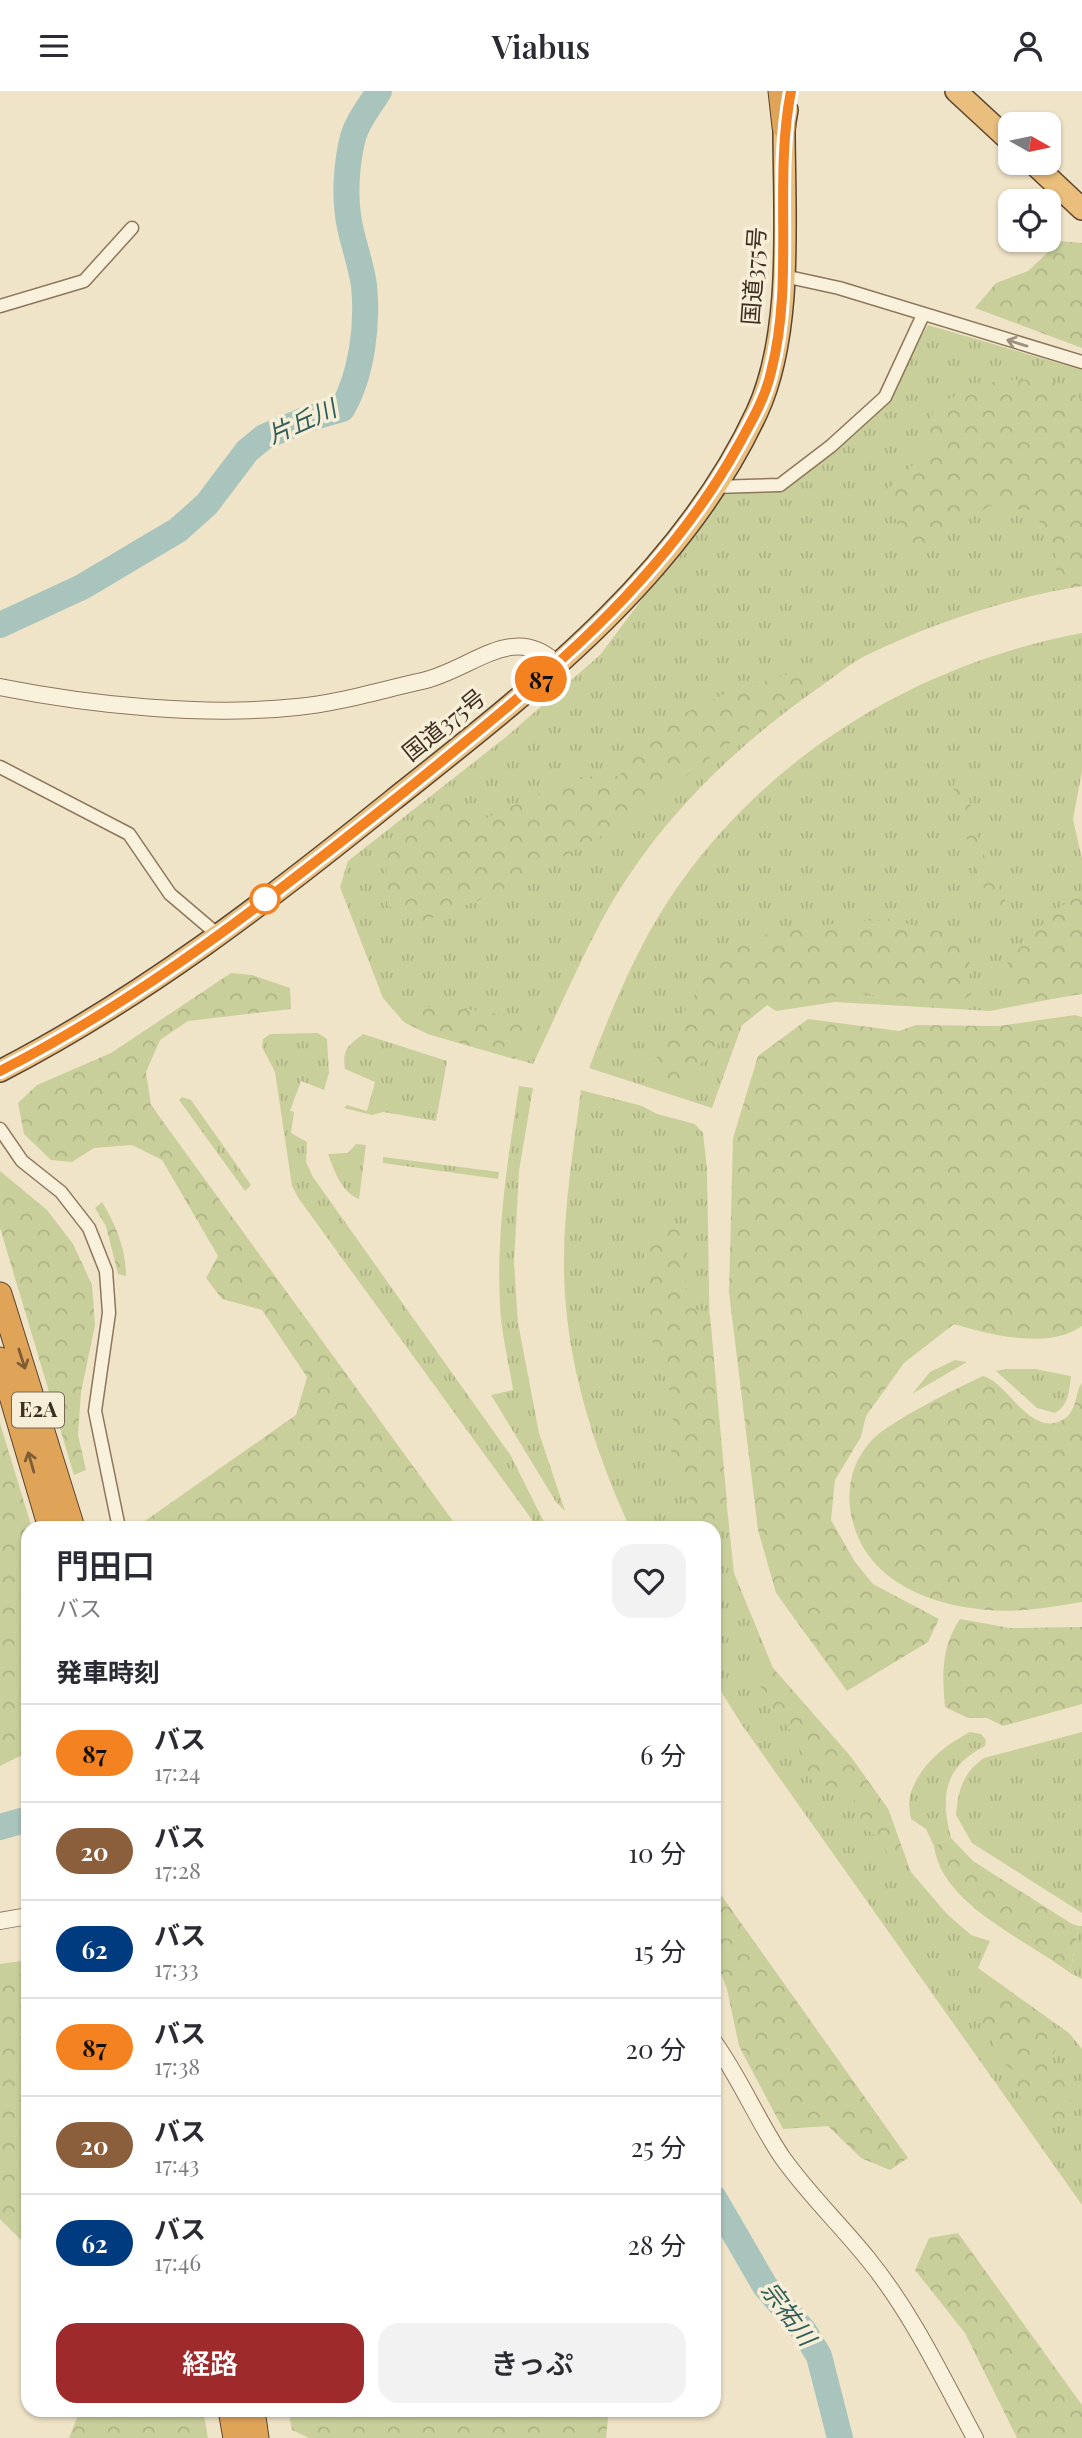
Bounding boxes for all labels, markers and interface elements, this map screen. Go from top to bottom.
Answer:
text: Viabus [492,24,590,67]
icon: menu [35,27,73,65]
icon: person [1009,27,1047,65]
north arrow [998,112,1060,175]
map controls [998,112,1061,252]
button: locate [998,189,1061,252]
street label: 国道375号 [734,226,771,326]
one-way arrow [1006,335,1028,348]
water label: 片丘川 [262,390,343,449]
line badge: 87 [510,656,572,702]
text: 87 [529,663,553,695]
street label: 国道375号 [395,681,491,767]
unlabelled marker [250,884,280,914]
one-way arrow [16,1347,29,1369]
road number: E2A [12,1393,64,1427]
one-way arrow [24,1451,37,1474]
text: 門田口 [56,1542,155,1586]
button: heart [612,1544,686,1618]
text: バス [56,1592,102,1623]
text: 発車時刻 [56,1654,160,1689]
text: バス [154,1721,206,1756]
text: 87 [82,1737,107,1769]
text: 6 分 [640,1737,686,1772]
text: 17:24 [154,1756,200,1787]
text: バス [154,1819,206,1854]
text: 20 [80,1835,109,1867]
text: 10 分 [628,1835,686,1870]
text: 17:28 [154,1854,201,1885]
text: バス [154,1917,206,1952]
text: 62 [81,1933,108,1965]
text: 15 分 [634,1933,686,1968]
text: 17:33 [154,1952,199,1983]
text: バス [154,2015,206,2050]
text: 87 [82,2031,107,2063]
text: 20 分 [625,2031,686,2066]
text: 17:38 [154,2050,200,2081]
text: バス [154,2113,206,2148]
text: 20 [80,2129,109,2161]
text: 25 分 [631,2129,686,2164]
text: 17:43 [154,2148,199,2179]
text: バス [154,2211,206,2246]
text: 62 [81,2227,108,2259]
text: 28 分 [628,2227,686,2262]
text: 17:46 [154,2246,201,2277]
water label: 宗祐川 [755,2274,826,2354]
button: 経路 [56,2323,364,2403]
button: きっぷ [378,2323,686,2403]

